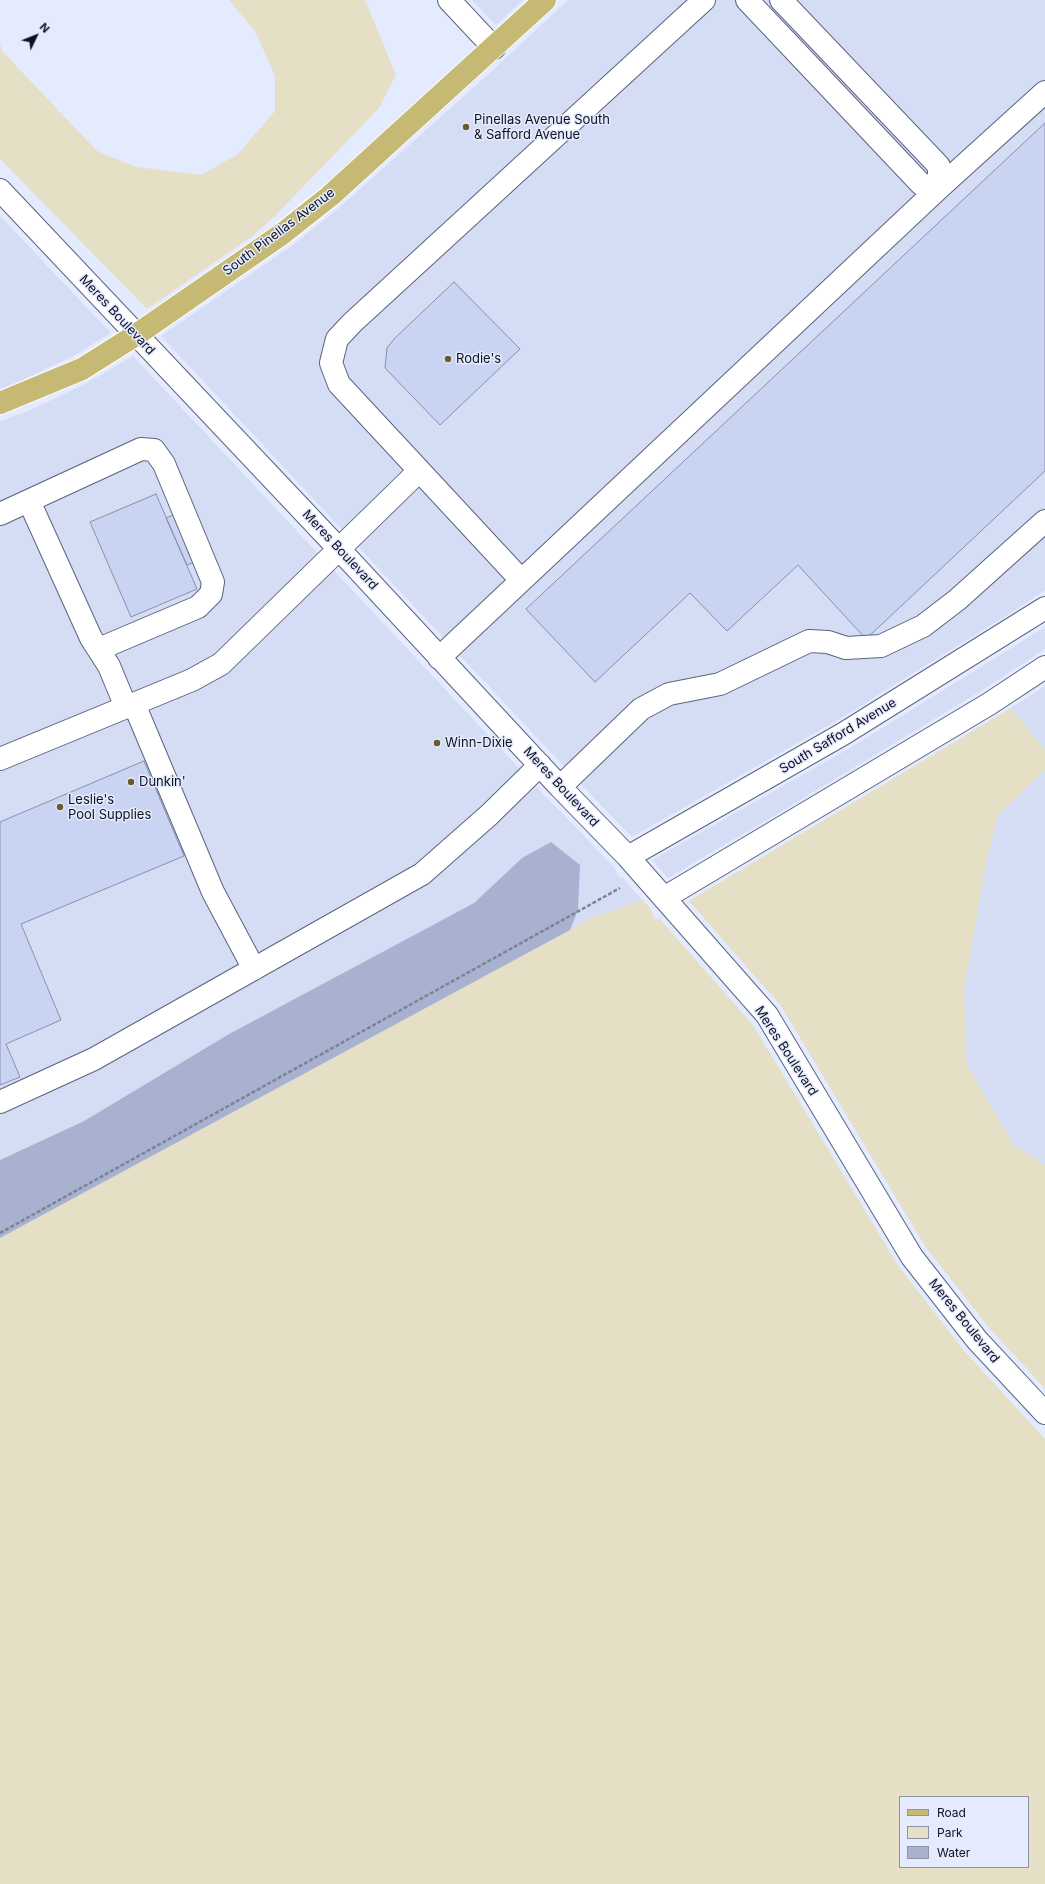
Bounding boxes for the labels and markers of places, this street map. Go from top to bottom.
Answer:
place label: Pinellas Avenue South & Safford Avenue [474,112,610,143]
marker: Pinellas Avenue South & Safford Avenue [461,122,471,132]
place label: Rodie's [456,351,501,367]
marker: Rodie's [443,354,453,364]
place label: Winn-Dixie [445,735,513,751]
marker: Winn-Dixie [432,738,442,748]
place label: Dunkin' [139,774,186,790]
marker: Dunkin' [126,777,136,787]
place label: Leslie's Pool Supplies [68,792,151,823]
marker: Leslie's Pool Supplies [55,802,65,812]

